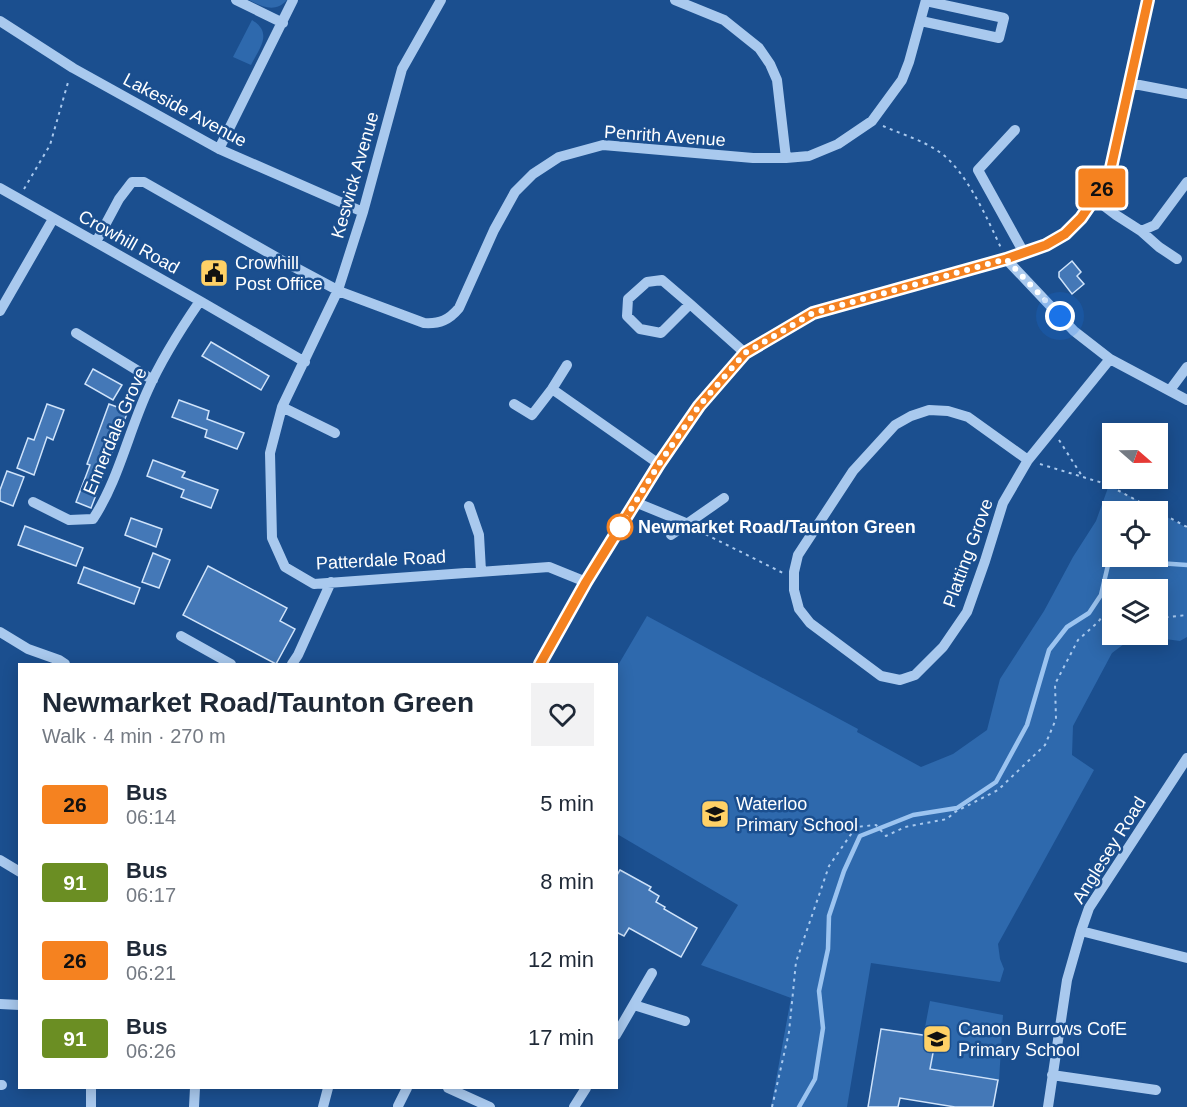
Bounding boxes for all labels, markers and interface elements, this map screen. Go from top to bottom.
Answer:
street label: Lakeside Avenue [120,69,250,151]
street label: Keswick Avenue [327,109,383,241]
street label: Penrith Avenue [604,122,726,150]
line badge: 26 [1075,168,1129,207]
text: 26 [1090,177,1114,200]
street label: Crowhill Road [75,206,183,278]
place label: Crowhill Post Office [235,253,323,294]
public building icon: Crowhill Post Office [198,257,230,289]
your location [1045,301,1075,331]
street label: Ennerdale Grove [79,364,151,498]
north arrow [1102,423,1168,489]
map controls [1102,423,1168,645]
street label: Platting Grove [939,496,997,610]
button: locate [1102,501,1168,567]
marker: Newmarket Road/Taunton Green [607,514,633,540]
place label: Newmarket Road/Taunton Green [638,517,916,537]
street label: Patterdale Road [316,547,446,573]
button: layers [1102,579,1168,645]
button: heart [531,683,594,746]
text: Newmarket Road/Taunton Green [42,687,474,718]
text: Walk · 4 min · 270 m [42,725,226,747]
text: Bus [126,780,168,805]
text: 5 min [540,791,594,816]
text: 26 [63,793,87,816]
street label: Anglesey Road [1068,793,1150,907]
place label: Waterloo Primary School [736,794,858,835]
school or university icon: Waterloo Primary School [699,798,731,830]
text: 06:14 [126,806,176,828]
text: Bus [126,858,168,883]
text: 8 min [540,869,594,894]
text: 91 [63,871,87,894]
text: 06:17 [126,884,176,906]
text: Bus [126,936,168,961]
text: 12 min [528,947,594,972]
text: 26 [63,949,87,972]
text: 06:21 [126,962,176,984]
text: Bus [126,1014,168,1039]
place label: Canon Burrows CofE Primary School [958,1019,1127,1060]
school or university icon: Canon Burrows CofE Primary School [921,1023,953,1055]
text: 17 min [528,1025,594,1050]
text: 91 [63,1027,87,1050]
text: 06:26 [126,1040,176,1062]

